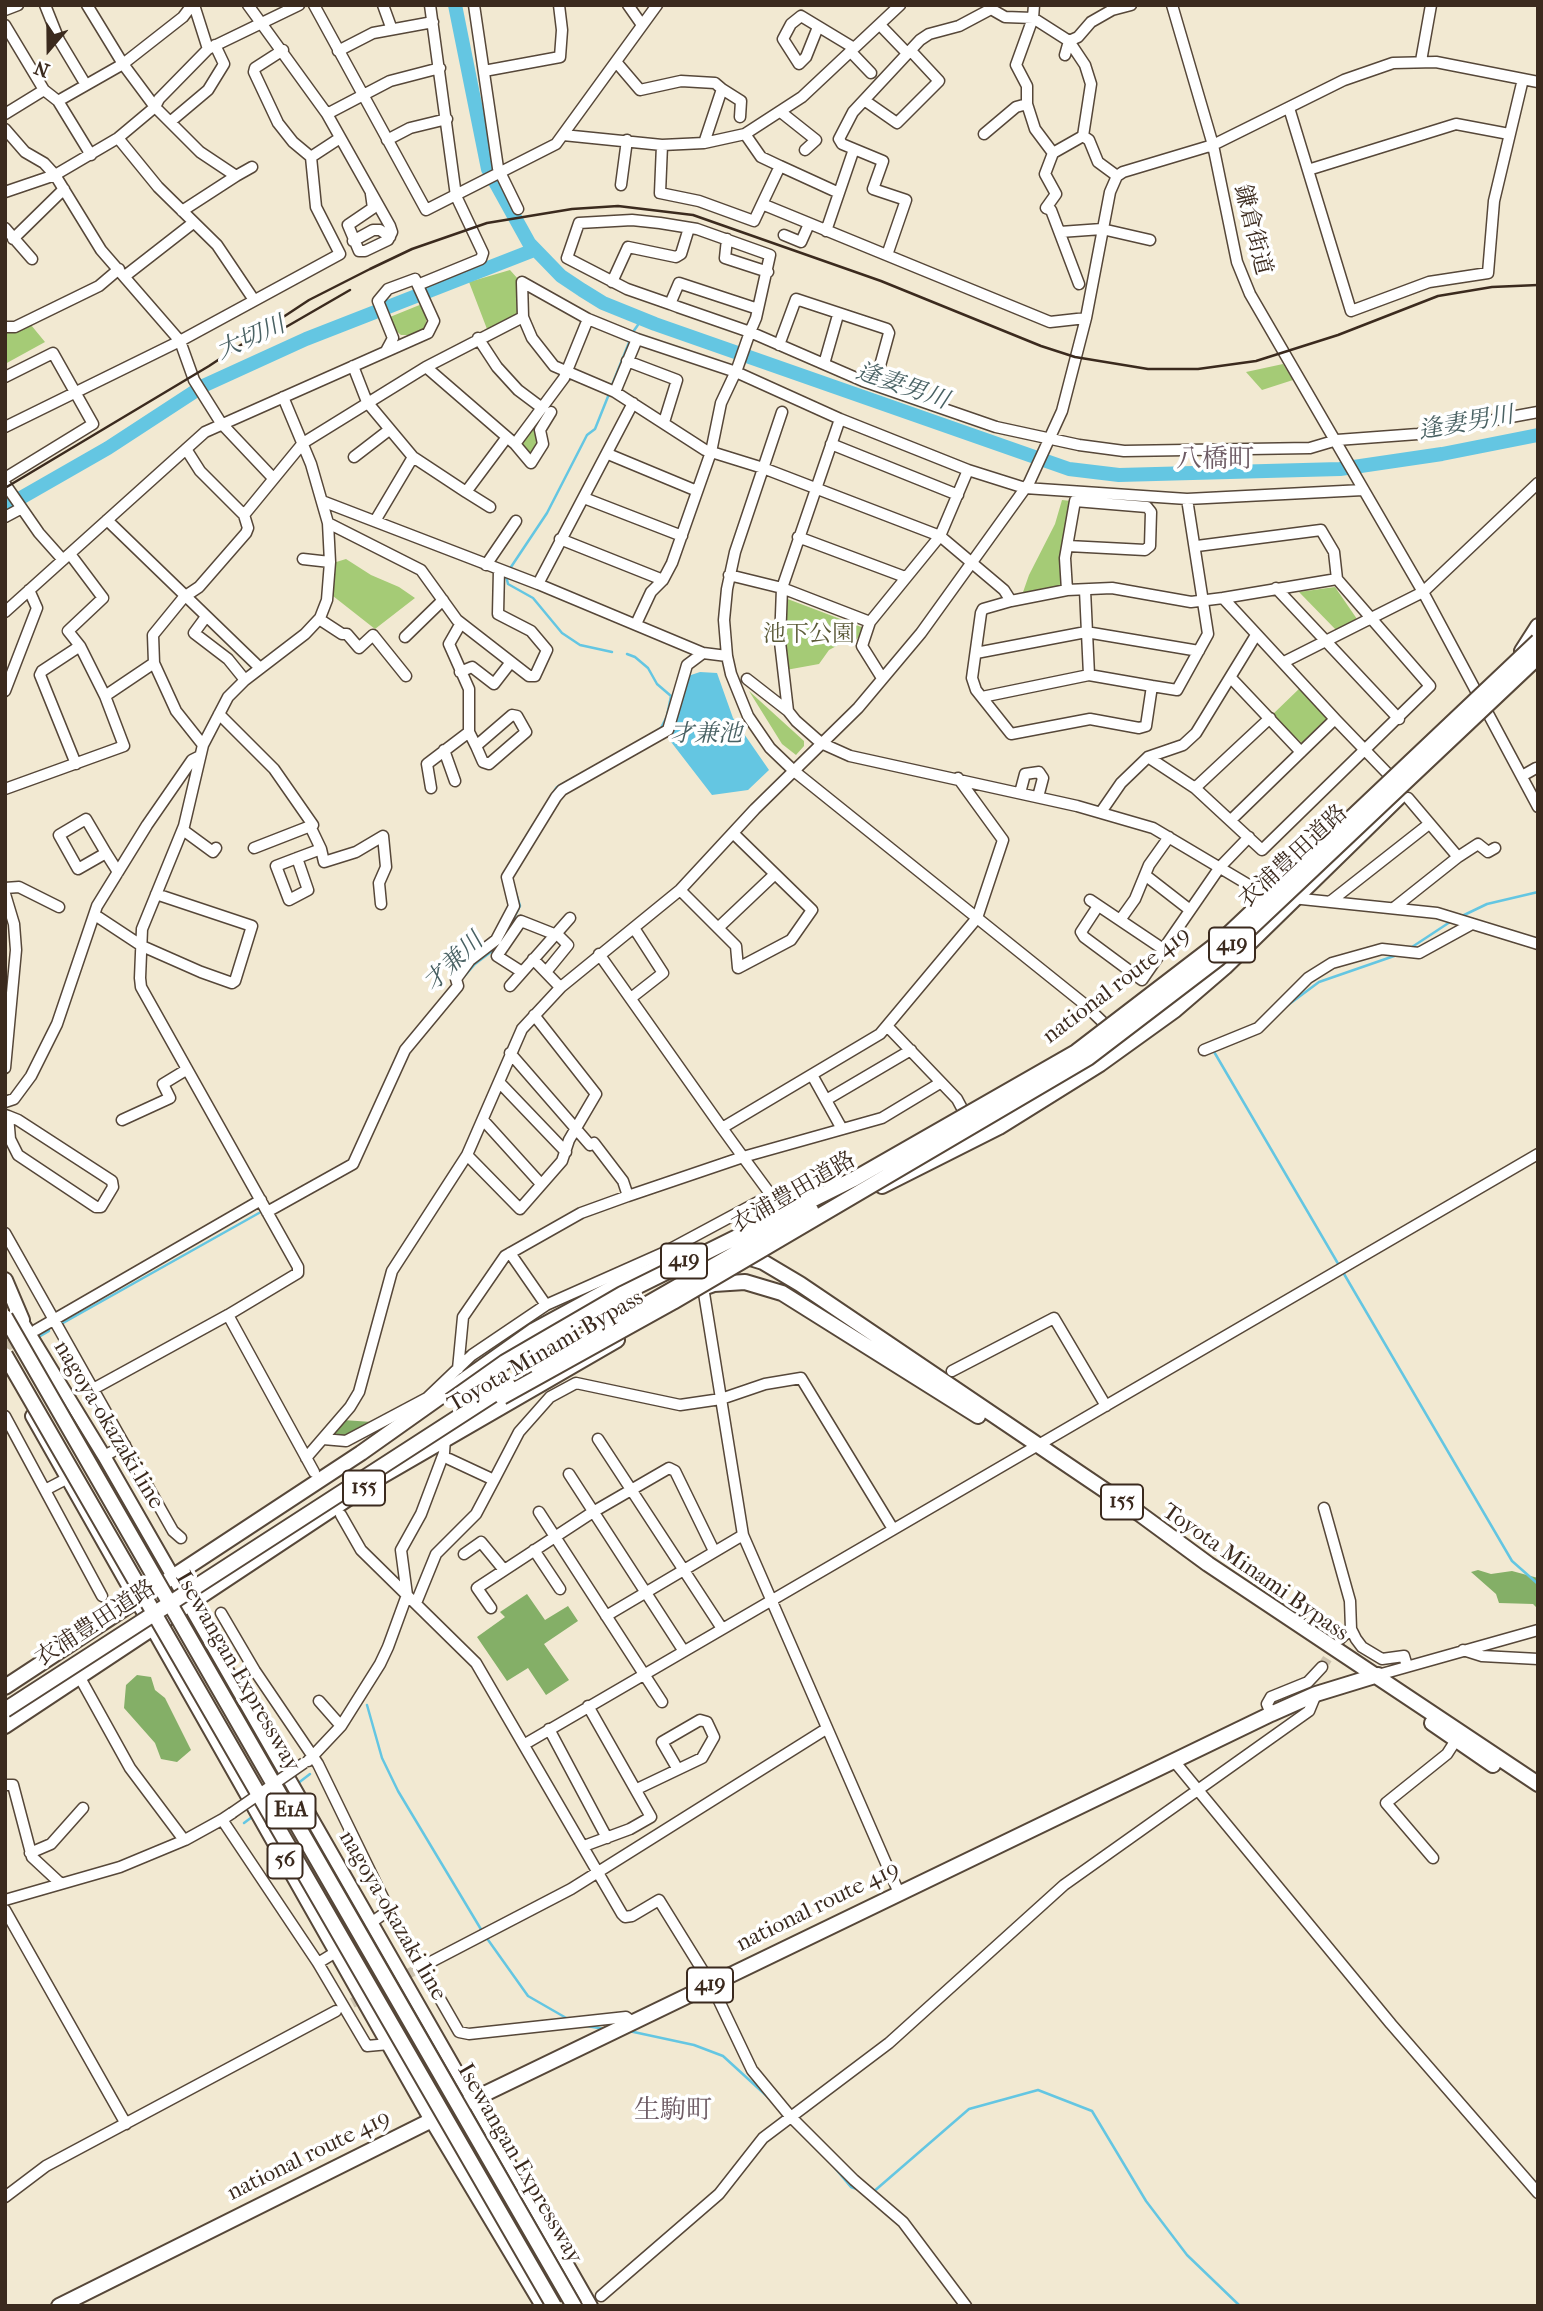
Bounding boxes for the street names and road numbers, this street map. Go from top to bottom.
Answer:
street label: 鎌倉街道 [1227,182,1277,278]
street label: 衣浦豊田道路 [1234,800,1354,914]
street label: national route 419 [1038,921,1196,1051]
road number: 419 [1209,928,1255,962]
street label: 衣浦豊田道路 [727,1147,861,1239]
road number: 419 [661,1244,707,1278]
street label: Toyota Minami Bypass [443,1285,649,1419]
street label: nagoya-okazaki line [47,1336,169,1514]
road number: 155 [343,1470,385,1506]
road number: 155 [1101,1484,1143,1520]
street label: Toyota Minami Bypass [1156,1498,1354,1648]
street label: Isewangan Expressway [168,1567,306,1777]
street label: 衣浦豊田道路 [31,1575,161,1673]
road number: E1A [266,1794,316,1828]
street label: nagoya-okazaki line [332,1826,452,2006]
road number: 56 [268,1843,302,1878]
street label: national route 419 [732,1856,904,1958]
road number: 419 [687,1968,733,2002]
street label: Isewangan Expressway [450,2059,588,2269]
street label: national route 419 [223,2105,395,2207]

